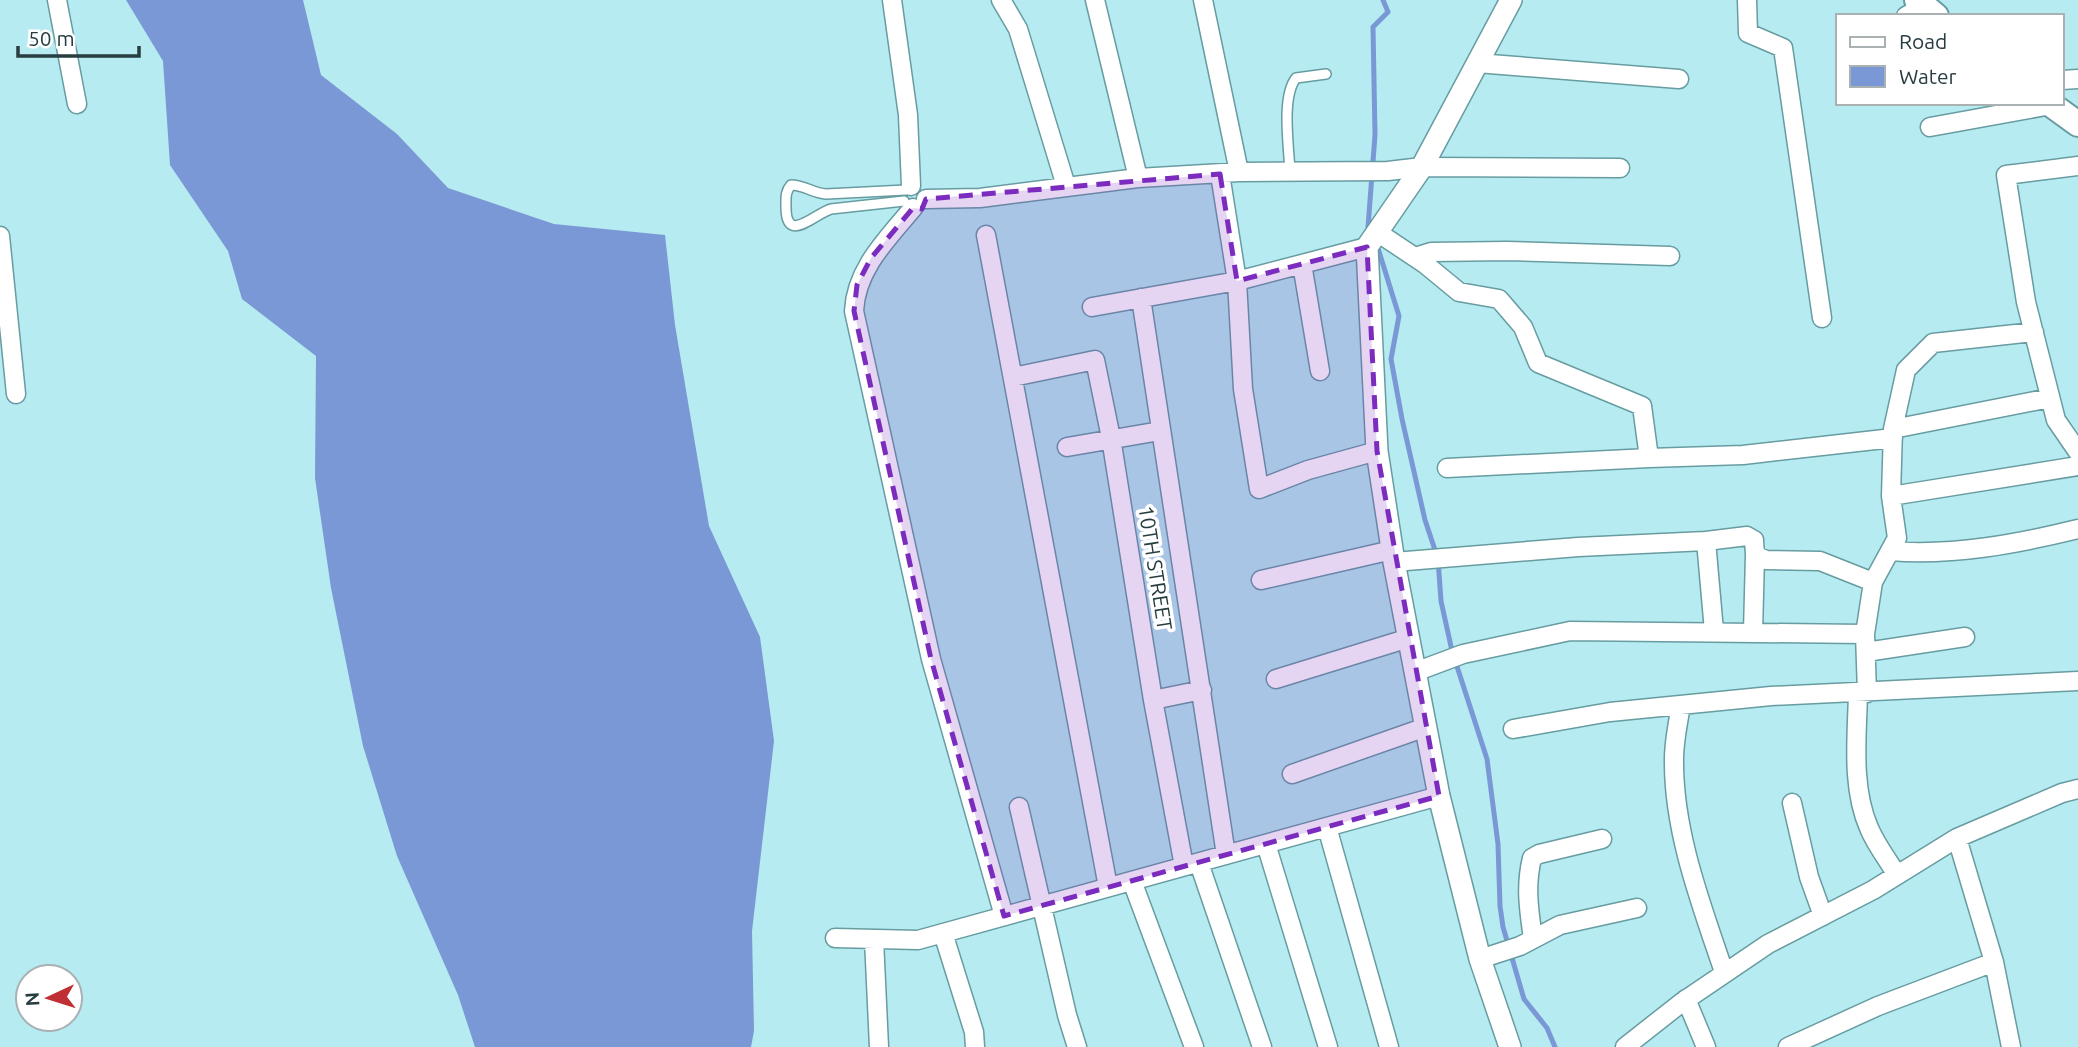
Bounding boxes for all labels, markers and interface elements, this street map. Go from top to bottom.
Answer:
scale bar [18,14,138,58]
legend [1836,14,2064,105]
text: 50 m [28,26,75,50]
text: Road [1899,29,1947,53]
text: Water [1899,64,1957,88]
street label: 10TH STREET [1134,504,1178,632]
north arrow [14,963,84,1033]
text: N [21,991,44,1007]

